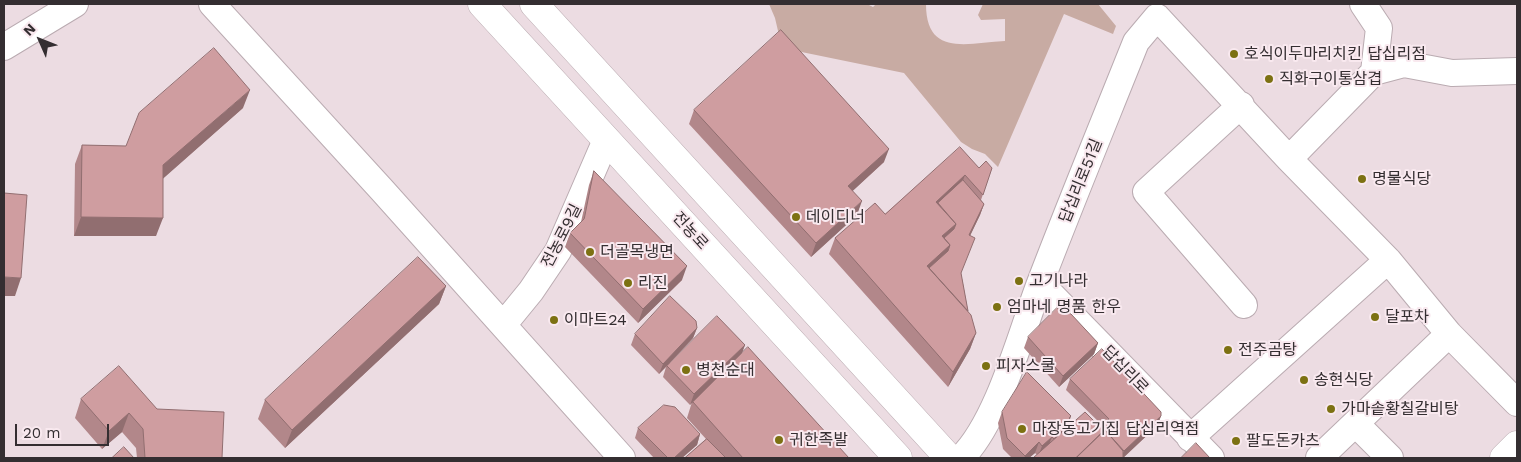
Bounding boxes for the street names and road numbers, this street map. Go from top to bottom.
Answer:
street label: 답십리로51길 [1055,136,1107,226]
street label: 전농로9길 [538,201,586,271]
street label: 전농로 [668,208,712,254]
street label: 답십리로 [1098,342,1152,398]

